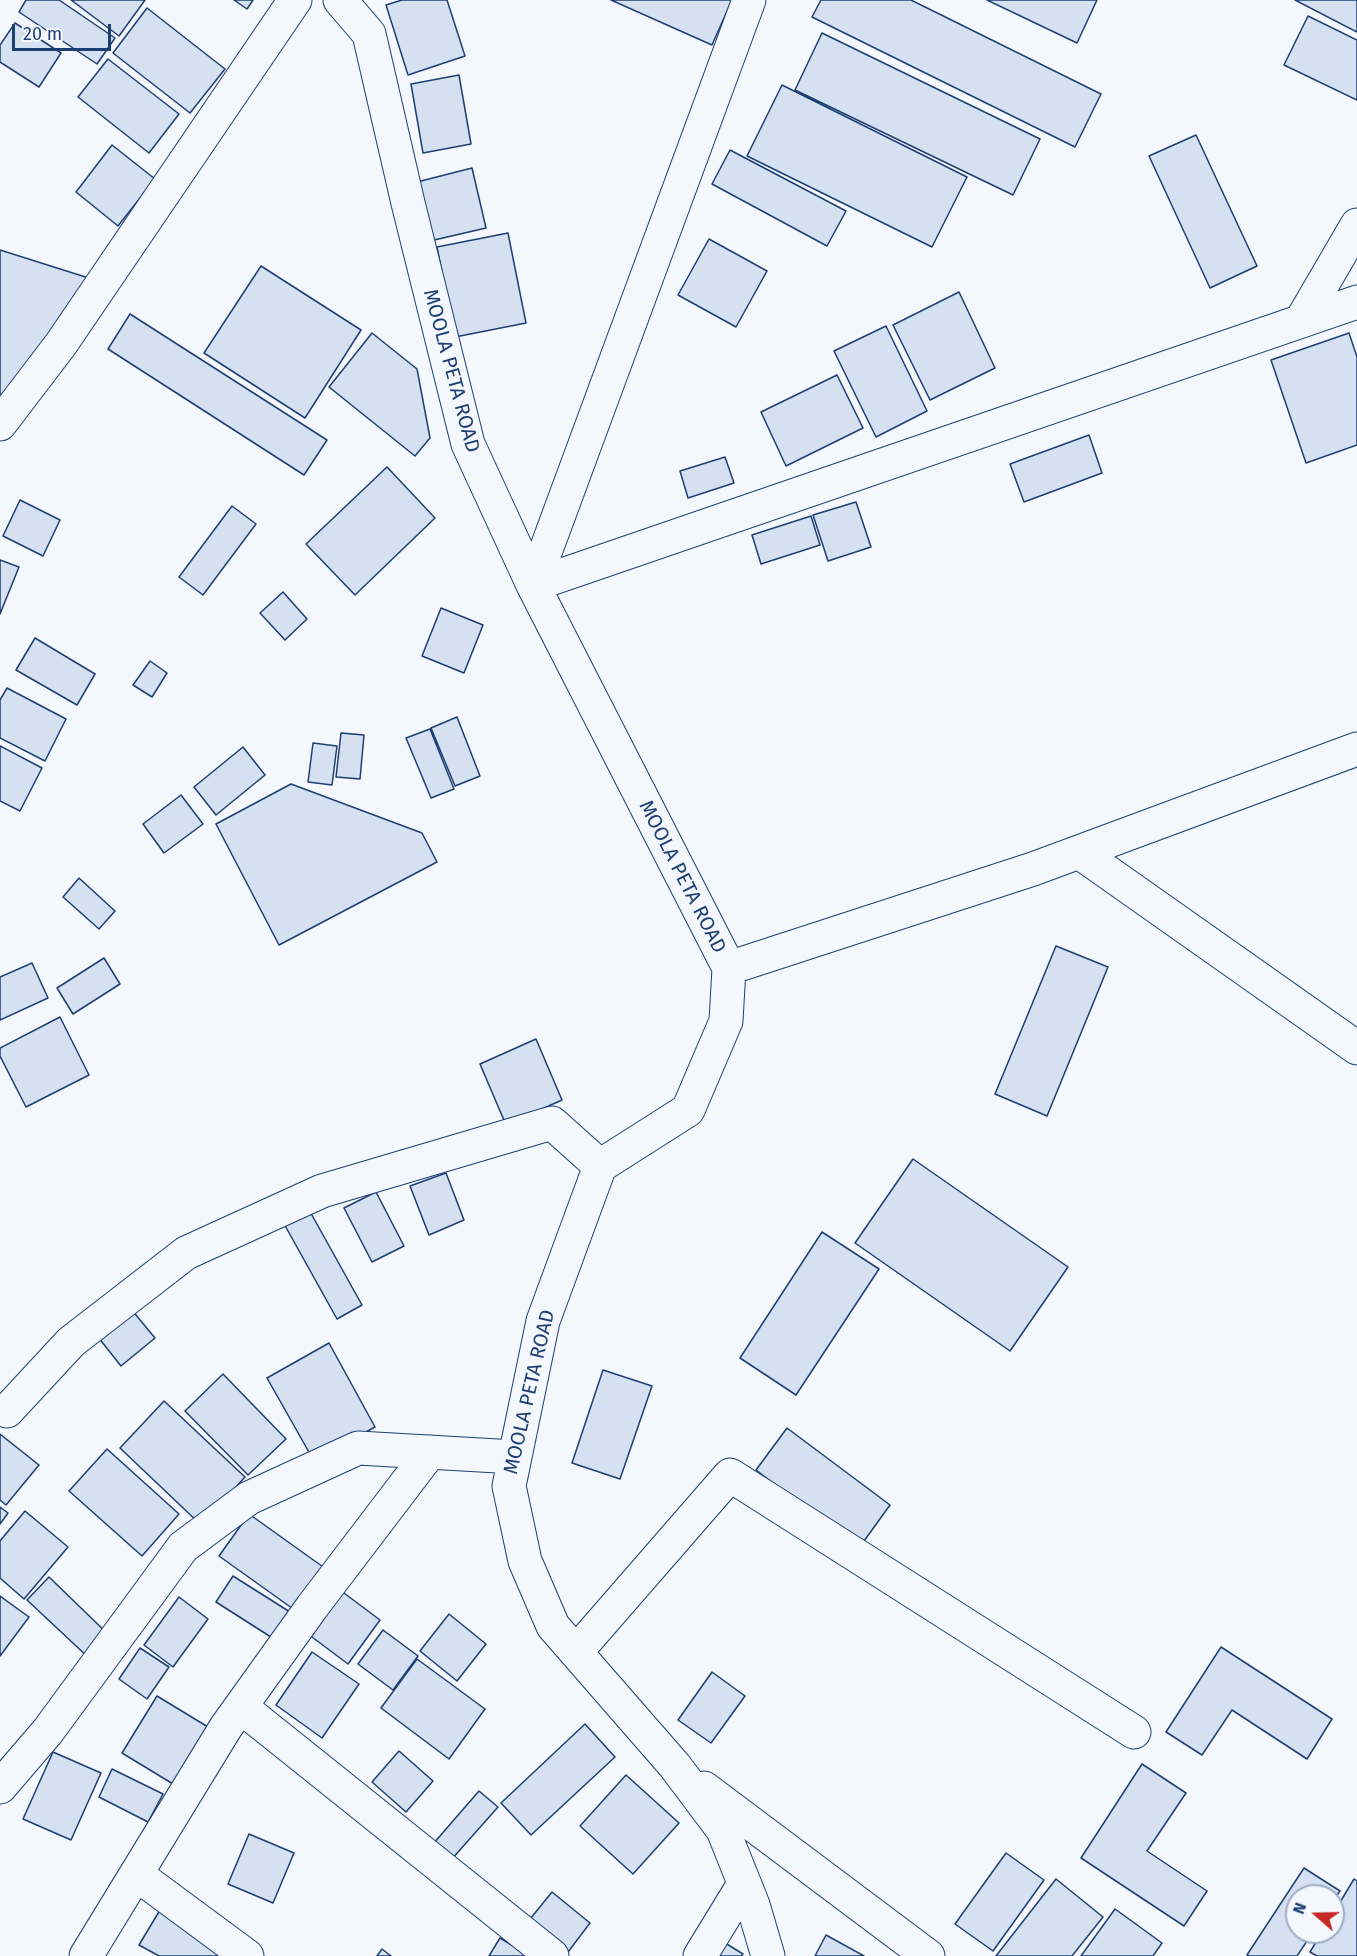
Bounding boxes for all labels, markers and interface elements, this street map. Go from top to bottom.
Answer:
scale bar [15,12,114,50]
text: 20 m [23,23,62,45]
street label: MOOLA PETA ROAD [418,287,484,455]
street label: MOOLA PETA ROAD [633,797,731,957]
street label: MOOLA PETA ROAD [499,1307,561,1477]
north arrow [1285,1884,1345,1944]
text: N [1289,1900,1310,1917]

